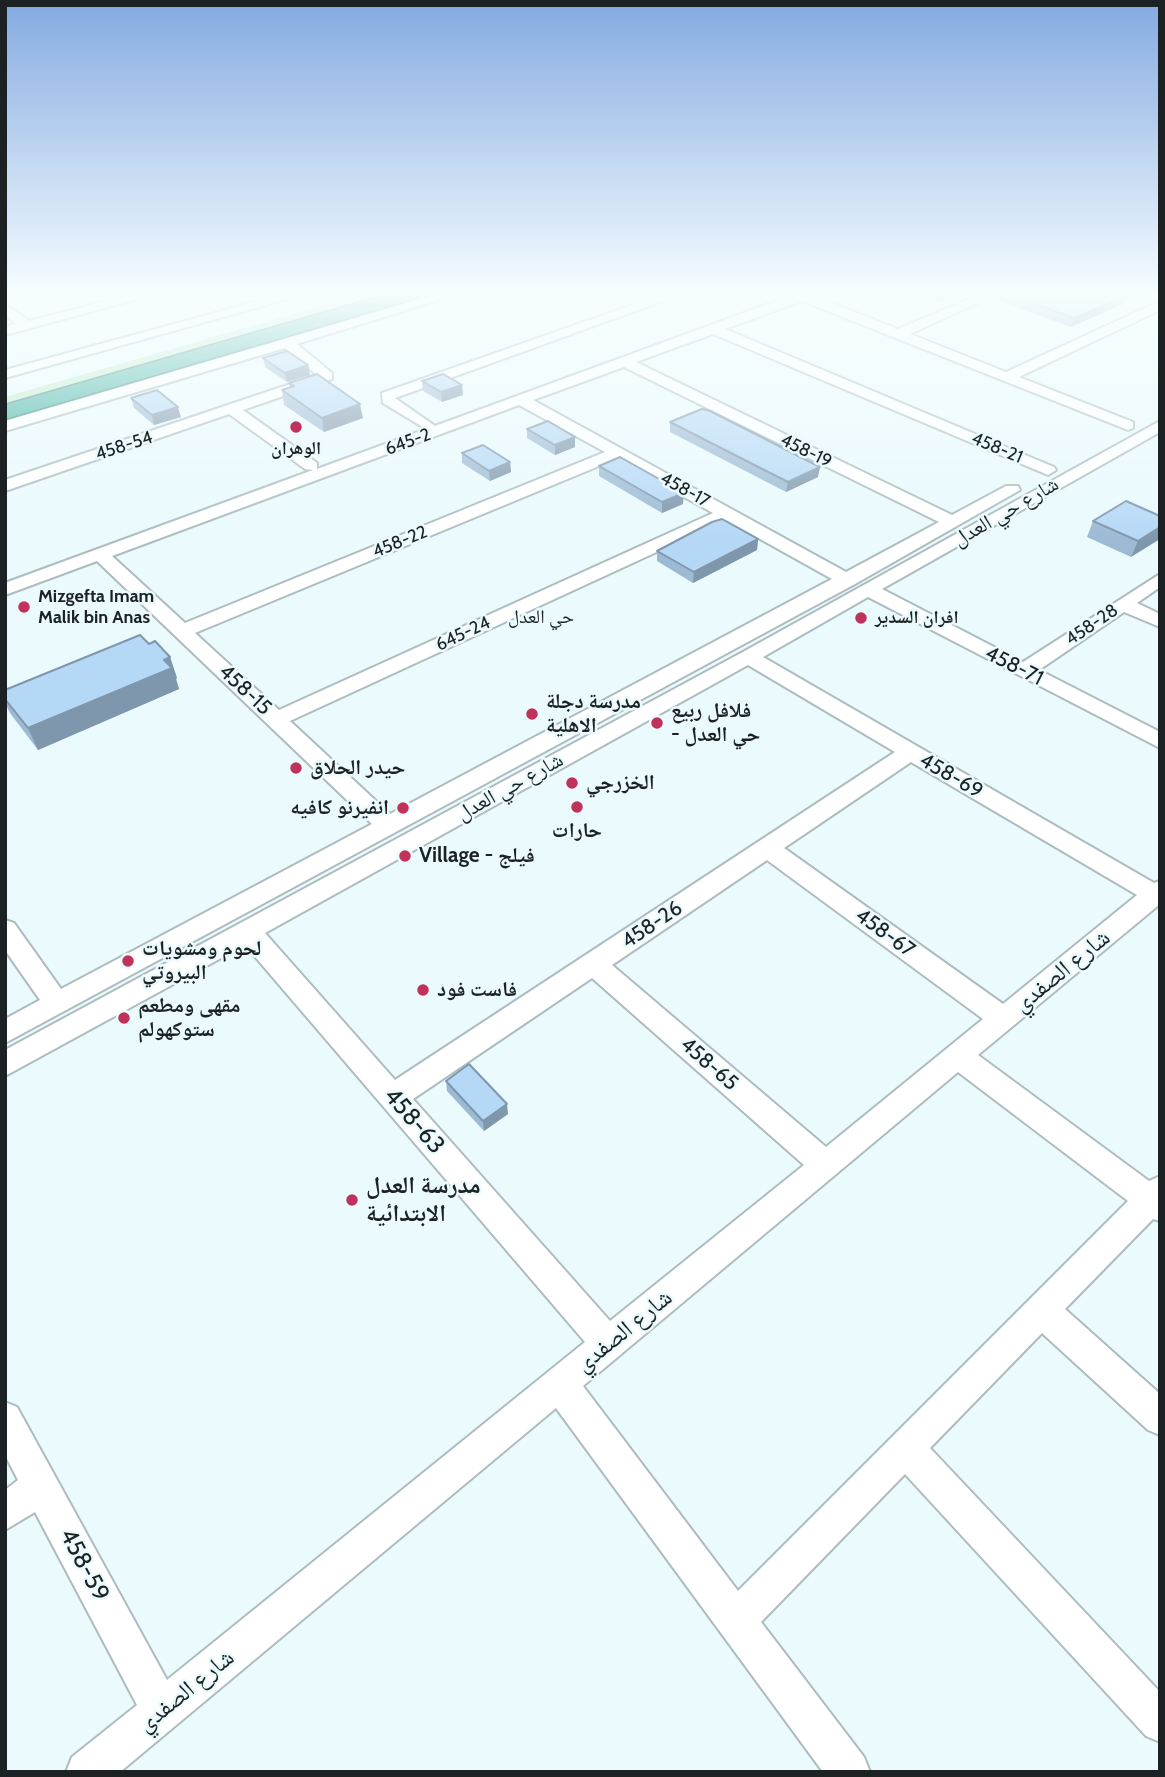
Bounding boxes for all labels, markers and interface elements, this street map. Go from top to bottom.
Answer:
marker: الوهران [288,419,304,435]
street label: 645-2 [382,424,434,460]
street label: 458-54 [93,427,155,465]
street label: 458-21 [968,428,1026,468]
street label: 458-19 [777,429,835,473]
place label: الوهران [271,438,321,460]
street label: 458-17 [656,468,714,512]
street label: شارع حي العدل [949,472,1063,552]
street label: 458-22 [369,521,431,563]
place label: Mizgefta Imam Malik bin Anas [38,586,154,628]
marker: Mizgefta Imam Malik bin Anas [16,599,32,615]
street label: 458-28 [1062,600,1122,650]
district label: حي العدل [508,606,574,628]
place label: افران السدير [875,607,959,629]
marker: افران السدير [853,610,869,626]
street label: 645-24 [432,612,494,656]
street label: 458-71 [981,641,1047,691]
street label: 458-15 [213,659,277,721]
place label: مدرسة دجلة الاهلية [546,689,641,739]
place label: فلافل ربيع - حي العدل [671,698,760,748]
marker: مدرسة دجلة الاهلية [524,706,540,722]
marker: فلافل ربيع - حي العدل [649,715,665,731]
street label: شارع حي العدل [452,747,568,827]
street label: 458-69 [915,748,987,804]
place label: حيدر الحلاق [310,755,405,781]
marker: حيدر الحلاق [288,760,304,776]
place label: الخزرجي [586,770,655,796]
marker: الخزرجي [564,775,580,791]
place label: انفيرنو كافيه [290,795,389,821]
marker: حارات [569,799,585,815]
marker: انفيرنو كافيه [395,800,411,816]
place label: حارات [552,818,602,844]
place label: Village - فيلج [419,843,535,869]
marker: Village - فيلج [397,848,413,864]
street label: 458-26 [617,896,687,954]
street label: 458-67 [850,903,920,963]
street label: شارع الصفدي [1008,923,1116,1019]
place label: لحوم ومشويات البيروتي [142,936,261,986]
marker: لحوم ومشويات البيروتي [120,953,136,969]
place label: فاست فود [437,977,517,1003]
marker: فاست فود [415,982,431,998]
place label: مقهى ومطعم ستوكهولم [138,993,240,1043]
marker: مقهى ومطعم ستوكهولم [116,1010,132,1026]
street label: 458-65 [675,1032,743,1096]
street label: 458-63 [377,1082,451,1160]
place label: مدرسة العدل الابتدائية [366,1172,481,1228]
marker: مدرسة العدل الابتدائية [344,1192,360,1208]
street label: شارع الصفدي [570,1283,678,1379]
street label: 458-59 [53,1524,115,1606]
street label: شارع الصفدي [132,1643,240,1739]

